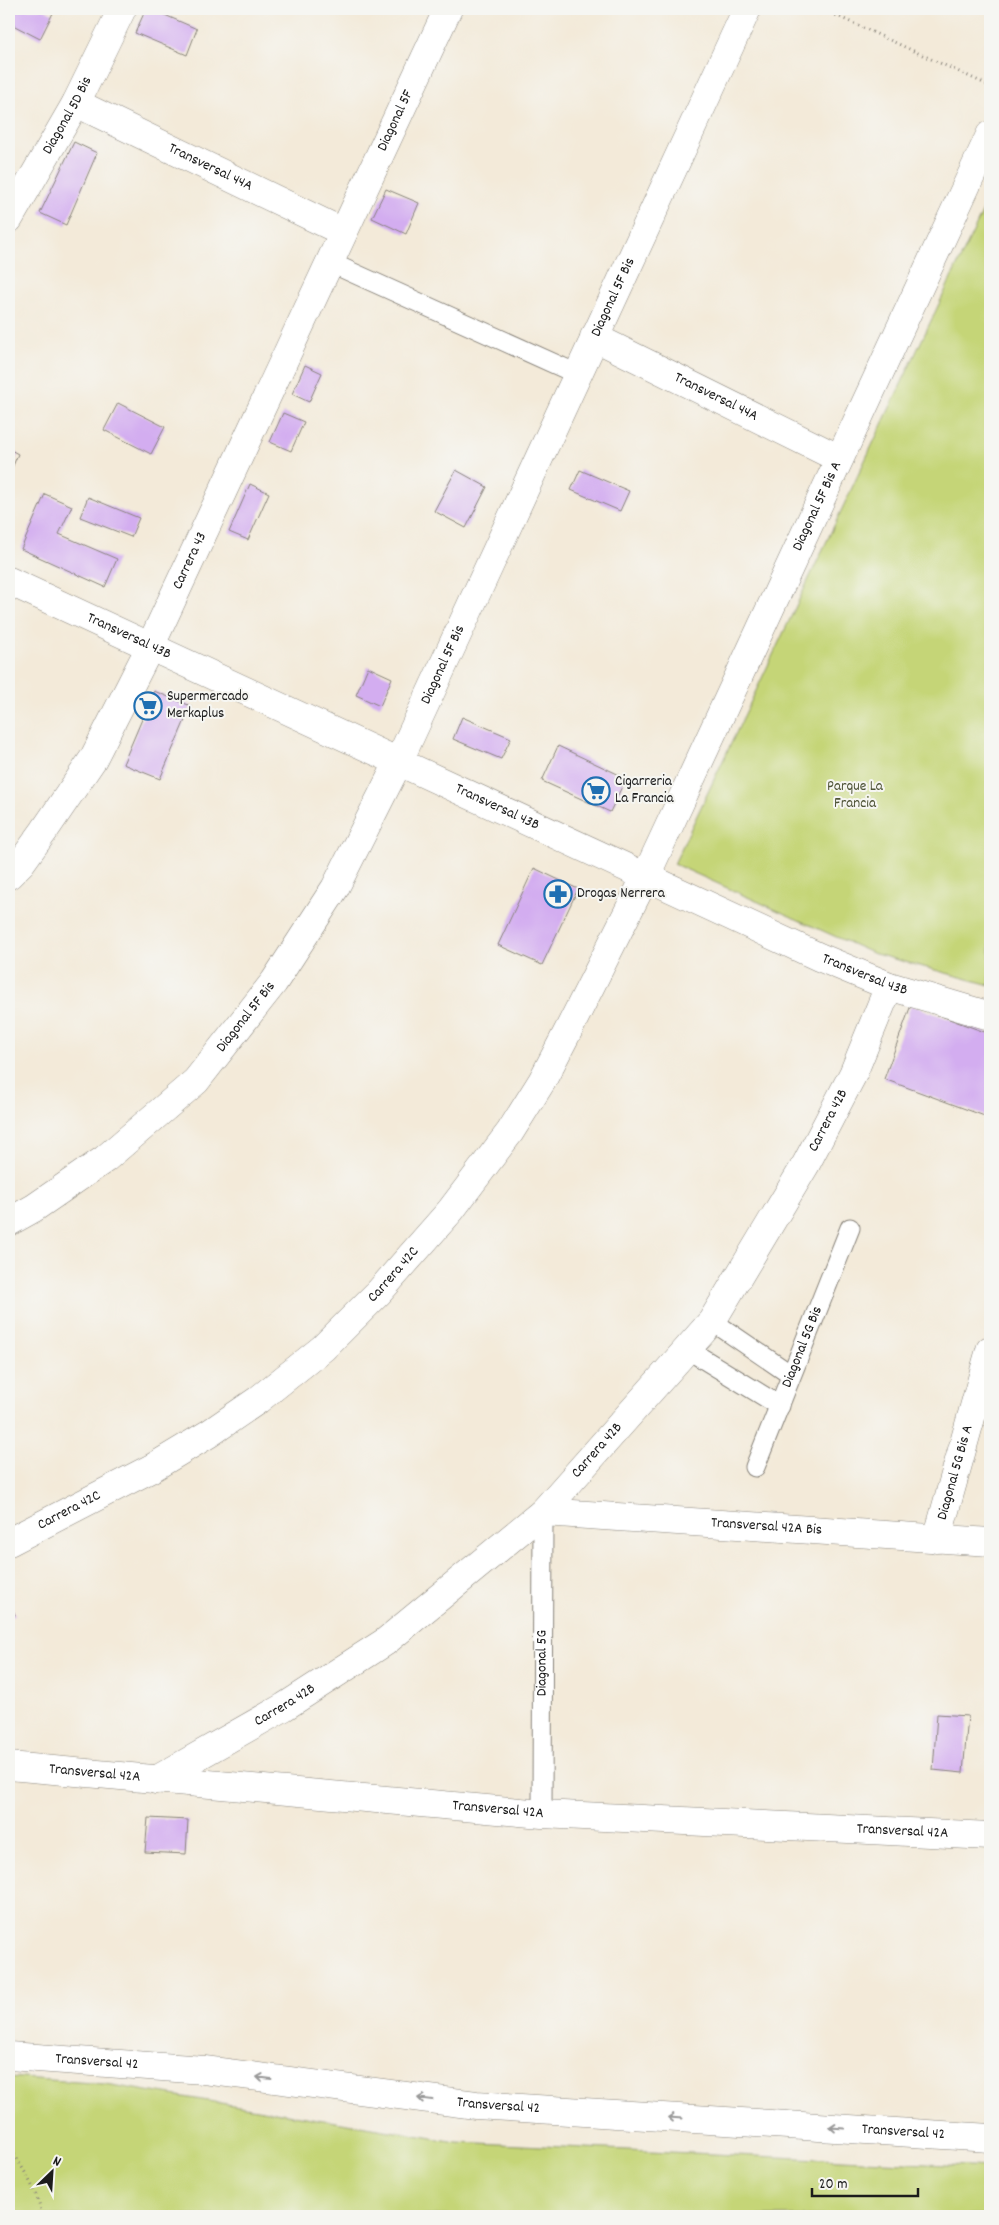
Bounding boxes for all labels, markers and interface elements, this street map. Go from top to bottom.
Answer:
street label: Diagonal 5D Bis [37,73,98,159]
street label: Diagonal 5F [372,86,420,155]
street label: Transversal 44A [164,138,256,198]
street label: Diagonal 5F Bis [586,254,641,341]
street label: Transversal 44A [670,367,762,428]
street label: Diagonal 5F Bis A [787,458,848,555]
street label: Carrera 43 [167,529,213,593]
street label: Transversal 43B [83,607,175,666]
street label: Diagonal 5F Bis [416,622,471,708]
place label: Supermercado Merkaplus [167,686,249,725]
supermarket icon: Supermercado Merkaplus [133,691,163,721]
place label: Cigarreria La Francia [615,771,675,810]
supermarket icon: Cigarreria La Francia [581,776,611,806]
park label: Parque La Francia [827,776,884,815]
street label: Transversal 43B [451,778,543,837]
pharmacy icon: Drogas Nerrera [543,879,573,909]
place label: Drogas Nerrera [577,883,666,905]
street label: Transversal 43B [818,948,910,1002]
street label: Diagonal 5F Bis [211,977,281,1057]
street label: Carrera 42B [803,1085,854,1156]
street label: Carrera 42C [363,1242,425,1308]
street label: Diagonal 5G Bis [777,1303,829,1391]
street label: Carrera 42B [566,1418,628,1483]
street label: Diagonal 5G Bis A [932,1423,979,1523]
street label: Carrera 42C [34,1485,105,1536]
street label: Transversal 42A Bis [710,1512,823,1542]
street label: Diagonal 5G [531,1630,554,1696]
street label: Carrera 42B [250,1678,320,1733]
street label: Transversal 42A [48,1759,141,1789]
street label: Transversal 42A [451,1795,545,1825]
street label: Transversal 42A [856,1818,949,1845]
street label: Transversal 42 [54,2048,139,2076]
one-way arrow [257,2073,273,2083]
street label: Transversal 42 [455,2092,541,2120]
one-way arrow [418,2093,434,2103]
one-way arrow [667,2113,683,2122]
street label: Transversal 42 [861,2119,946,2146]
one-way arrow [829,2123,845,2132]
north arrow [28,2148,78,2198]
text: N [49,2152,64,2173]
scale bar [812,2165,918,2197]
text: 20 m [819,2174,847,2196]

